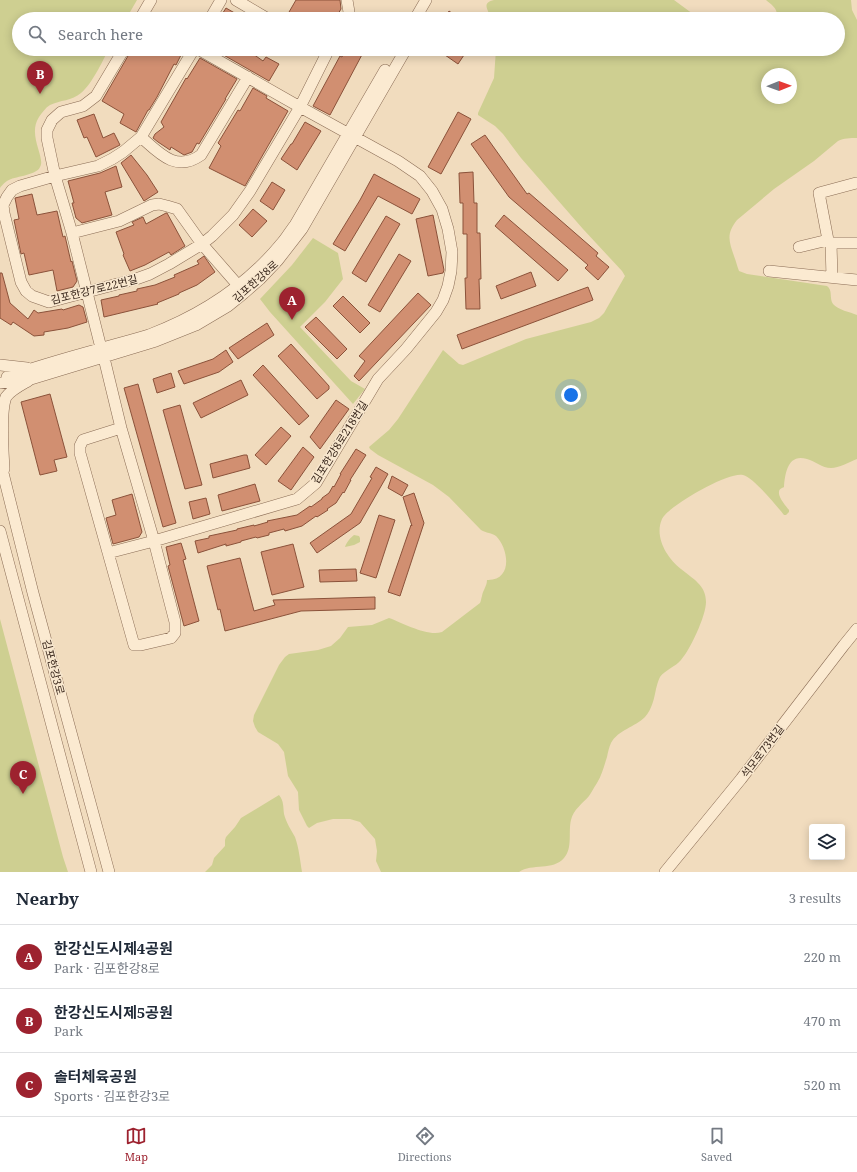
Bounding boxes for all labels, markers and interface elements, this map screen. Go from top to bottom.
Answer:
search box [12,12,845,56]
icon: search [26,23,48,45]
text: Search here [58,24,143,44]
pin: B [27,61,53,94]
north arrow [761,68,797,104]
street label: 김포한강8로 [229,256,281,306]
street label: 김포한강7로22번길 [49,271,139,307]
pin: A [279,287,305,320]
your location [561,385,581,405]
street label: 김포한강8로218번길 [307,398,371,486]
street label: 김포한강3로 [39,638,69,696]
street label: 석모로73번길 [737,721,787,781]
pin: C [10,761,36,794]
map controls [809,824,845,860]
button: layers [809,824,845,860]
text: Nearby [16,887,79,910]
text: 3 results [789,889,841,907]
text: 한강신도시제4공원 [54,938,173,958]
text: A [24,948,34,966]
text: 220 m [804,948,841,966]
text: Park · 김포한강8로 [54,959,160,977]
text: 한강신도시제5공원 [54,1002,173,1022]
text: B [25,1012,33,1030]
text: 470 m [804,1012,841,1030]
text: Park [54,1022,83,1040]
text: 솔터체육공원 [54,1066,137,1086]
text: C [25,1076,33,1094]
text: 520 m [804,1076,841,1094]
text: Sports · 김포한강3로 [54,1087,170,1105]
tab: Map [125,1125,148,1164]
tab: Directions [398,1125,451,1164]
tab: Saved [701,1125,732,1164]

